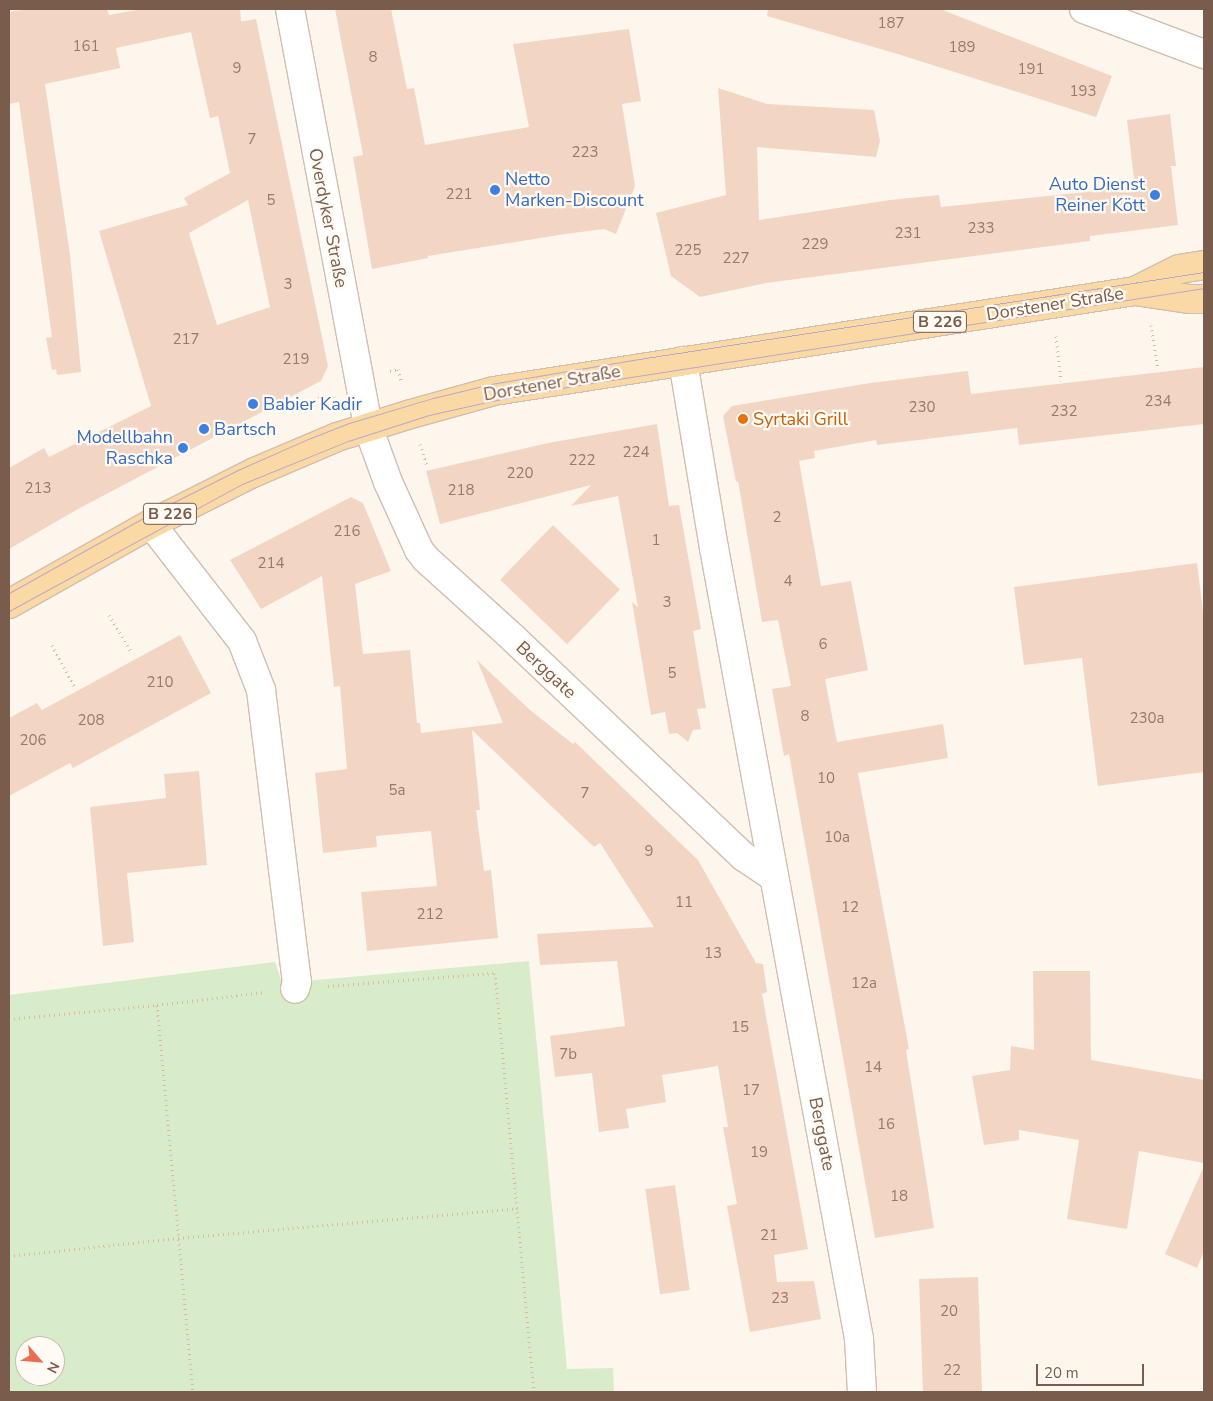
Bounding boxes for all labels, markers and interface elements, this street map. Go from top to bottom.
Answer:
house number: 187 [878,15,904,33]
house number: 161 [73,38,99,56]
house number: 189 [949,39,975,57]
house number: 8 [369,49,377,67]
house number: 9 [233,60,241,78]
house number: 191 [1018,61,1044,79]
house number: 193 [1070,83,1096,101]
house number: 7 [248,131,256,149]
house number: 223 [572,144,598,162]
street label: Overdyker Straße [304,146,352,290]
place label: Netto Marken-Discount [505,169,644,212]
place label: Auto Dienst Reiner Kött [1049,174,1145,216]
marker: Netto Marken-Discount [489,184,501,196]
house number: 221 [446,186,472,204]
marker: Auto Dienst Reiner Kött [1149,189,1161,201]
house number: 5 [267,192,275,210]
house number: 233 [968,220,994,238]
house number: 231 [895,225,921,243]
house number: 229 [802,236,828,254]
house number: 225 [675,242,701,260]
house number: 227 [723,250,749,268]
house number: 3 [284,276,292,294]
street label: Dorstener Straße [985,282,1125,326]
road number: B 226 [912,308,968,336]
house number: 217 [173,331,199,349]
house number: 219 [283,351,309,369]
street label: Dorstener Straße [482,360,622,406]
place label: Babier Kadir [263,393,362,415]
house number: 234 [1145,393,1171,411]
marker: Babier Kadir [247,398,259,410]
house number: 230 [909,399,935,417]
house number: 232 [1051,403,1077,421]
place label: Syrtaki Grill [753,408,848,430]
marker: Syrtaki Grill [737,413,749,425]
place label: Bartsch [214,418,276,440]
marker: Bartsch [198,423,210,435]
place label: Modellbahn Raschka [76,427,173,469]
marker: Modellbahn Raschka [177,442,189,454]
house number: 224 [623,444,649,462]
house number: 222 [569,452,595,470]
house number: 220 [507,465,533,483]
house number: 213 [25,480,51,498]
house number: 218 [448,482,474,500]
road number: B 226 [142,500,198,528]
house number: 2 [773,509,781,527]
house number: 216 [334,523,360,541]
house number: 1 [652,532,660,550]
house number: 214 [258,555,284,573]
house number: 4 [784,573,792,591]
house number: 3 [663,594,671,612]
house number: 6 [819,636,827,654]
street label: Berggate [511,637,581,703]
house number: 5 [668,665,676,683]
house number: 210 [147,674,173,692]
house number: 8 [801,708,809,726]
house number: 230a [1130,710,1164,728]
house number: 208 [78,712,104,730]
house number: 206 [20,732,46,750]
house number: 10 [817,770,835,788]
house number: 5a [389,782,405,800]
house number: 7 [581,785,589,803]
house number: 10a [824,829,850,847]
house number: 9 [645,843,653,861]
house number: 11 [675,894,693,912]
house number: 12 [841,899,859,917]
house number: 212 [417,906,443,924]
house number: 13 [704,945,722,963]
house number: 12a [851,975,877,993]
house number: 15 [731,1019,749,1037]
house number: 7b [559,1046,577,1064]
house number: 14 [864,1059,882,1077]
house number: 17 [742,1082,760,1100]
street label: Berggate [804,1095,840,1173]
house number: 16 [877,1116,895,1134]
house number: 19 [750,1144,768,1162]
house number: 18 [890,1188,908,1206]
house number: 21 [760,1227,778,1245]
house number: 23 [771,1290,789,1308]
house number: 20 [940,1303,958,1321]
north arrow [15,1336,65,1386]
scale bar [1038,1354,1146,1386]
text: N [42,1359,64,1377]
house number: 22 [943,1362,961,1380]
text: 20 m [1044,1363,1079,1383]

